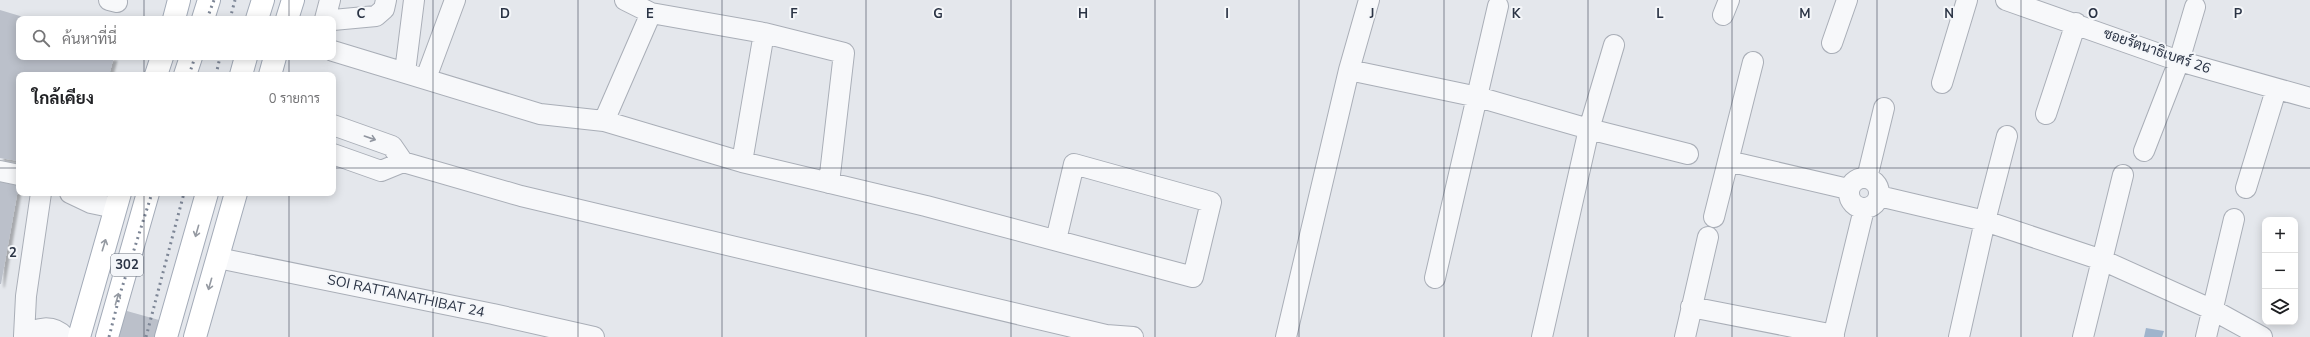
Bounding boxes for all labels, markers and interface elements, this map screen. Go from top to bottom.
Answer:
text: C [357,5,366,23]
text: D [500,5,510,23]
text: E [646,5,654,23]
text: F [790,5,798,23]
text: G [933,5,943,23]
text: H [1078,5,1088,23]
text: I [1225,5,1229,23]
text: J [1369,5,1374,23]
text: K [1512,5,1521,23]
text: L [1656,5,1664,23]
text: M [1799,5,1811,23]
text: N [1944,5,1954,23]
text: O [2088,5,2098,23]
text: P [2234,5,2243,23]
search box [16,16,336,60]
street label: ซอยรัตนาธิเบศร์ 26 [2101,24,2213,78]
icon: search [30,27,52,49]
text: ค้นหาที่นี่ [62,29,117,49]
text: ใกล้เคียง [32,87,94,110]
text: 0 รายการ [269,90,320,108]
one-way arrow [363,134,375,142]
map controls [2262,217,2298,325]
button: + [2262,217,2298,253]
one-way arrow [193,224,200,237]
one-way arrow [101,239,108,252]
text: 2 [9,244,17,262]
button: − [2262,253,2298,289]
road number: 302 [111,254,143,276]
street label: SOI RATTANATHIBAT 24 [326,270,486,322]
one-way arrow [206,278,213,291]
button: layers [2262,289,2298,325]
one-way arrow [114,293,121,306]

